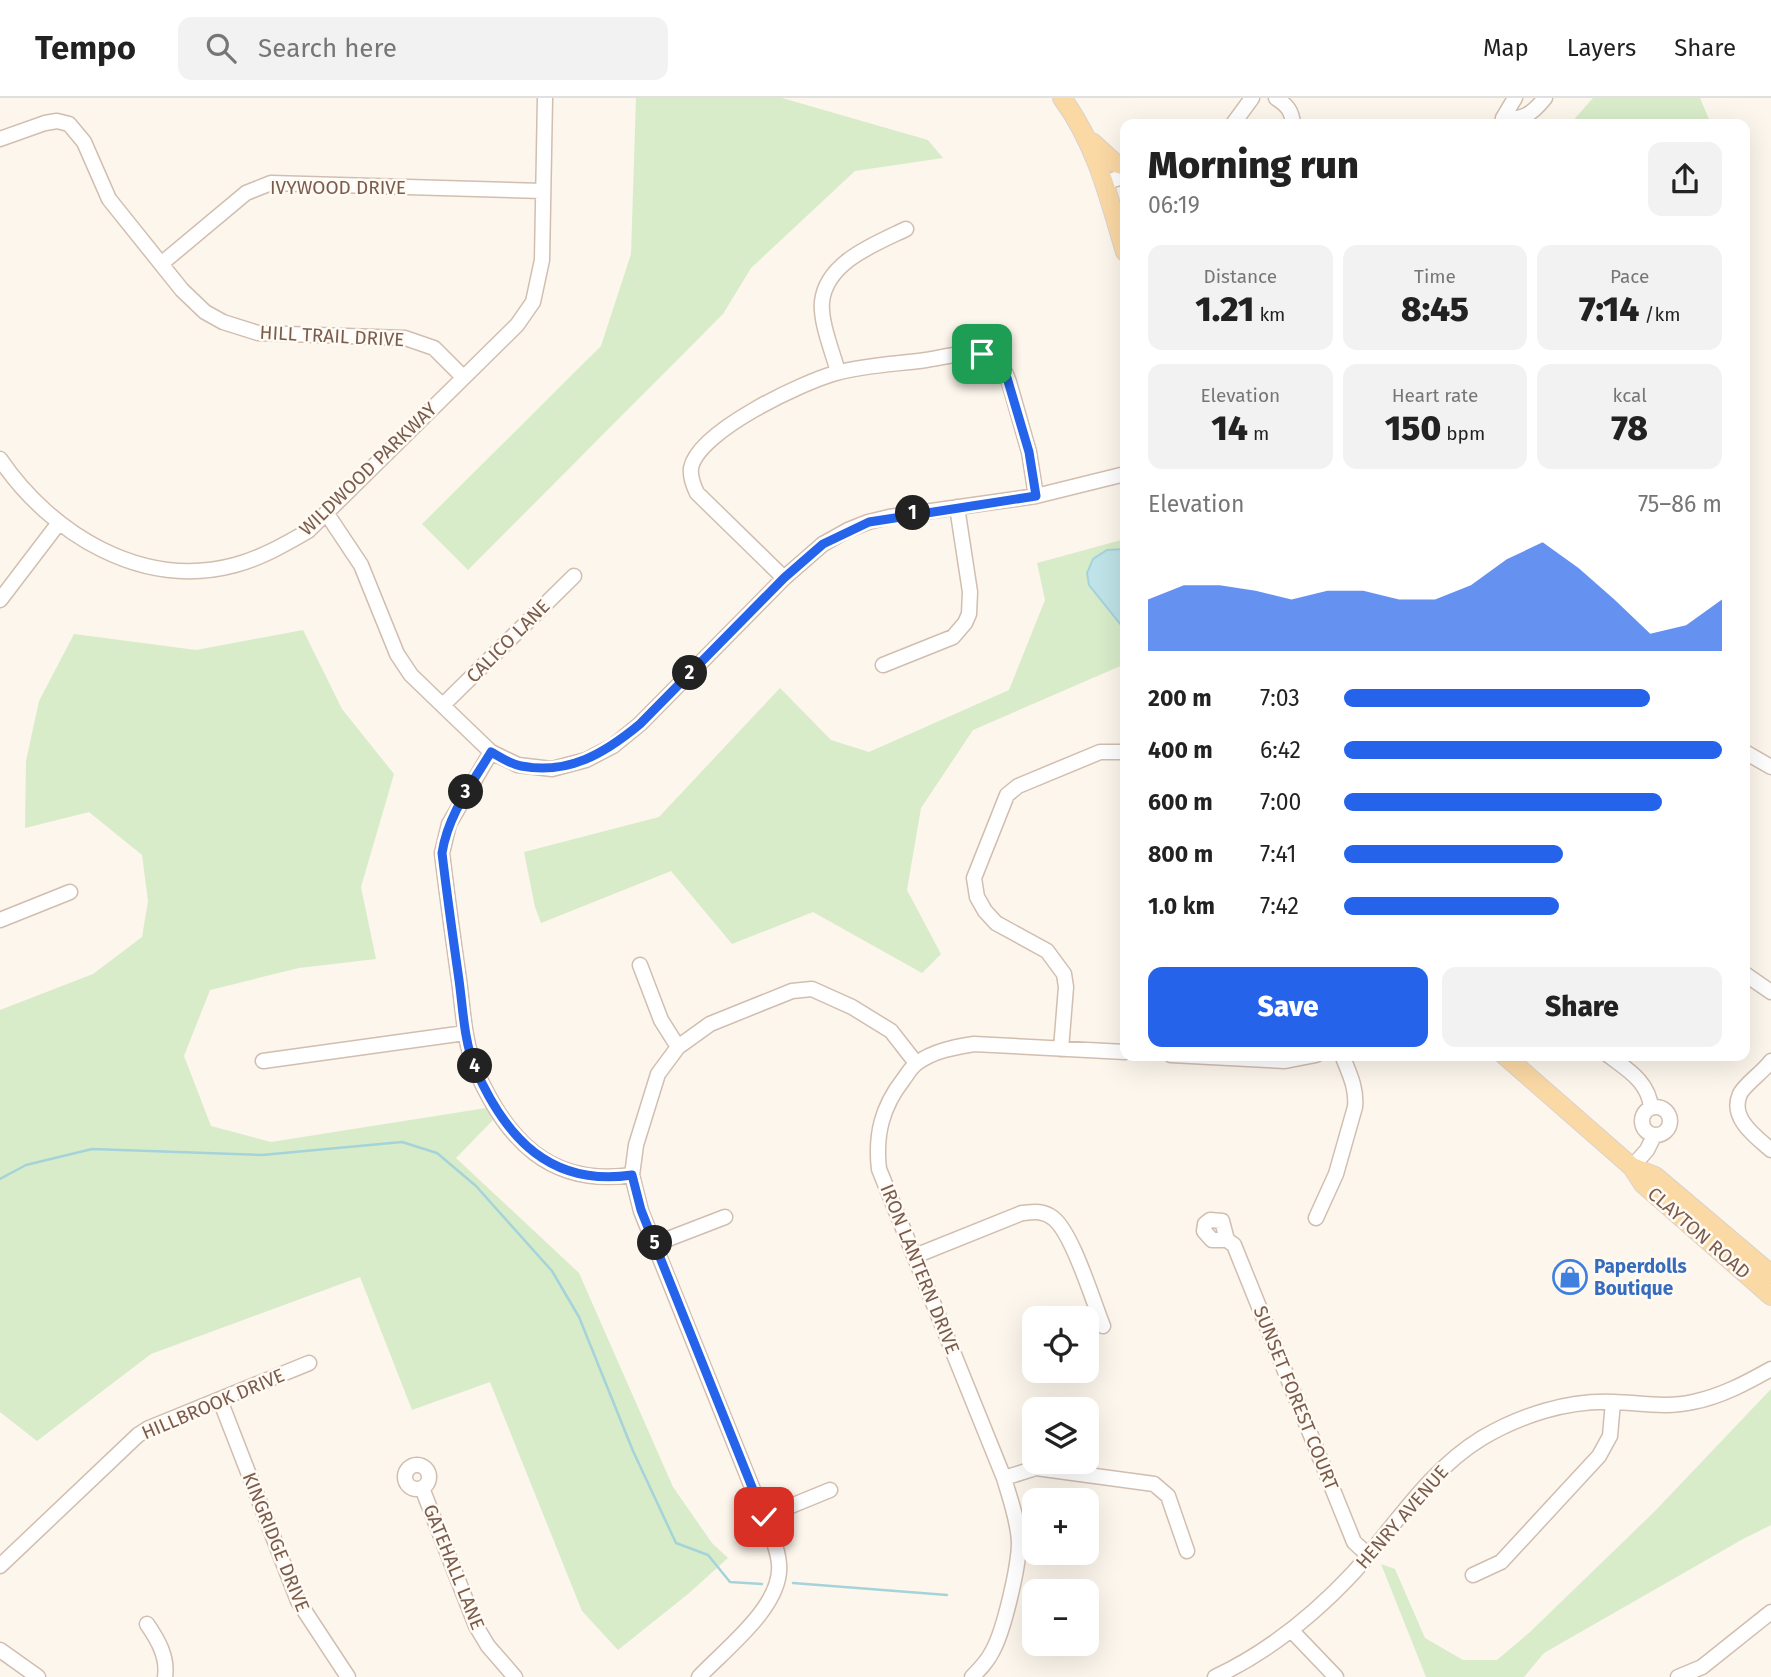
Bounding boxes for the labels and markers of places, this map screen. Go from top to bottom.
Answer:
pin [952,324,1012,384]
pin: 1 [895,496,930,530]
pin: 2 [672,656,708,690]
pin: 3 [448,774,484,810]
pin: 4 [458,1048,492,1084]
pin: 5 [638,1226,672,1260]
place label: Paperdolls Boutique [1594,1255,1687,1300]
shop icon: Paperdolls Boutique [1551,1258,1589,1296]
pin [734,1487,794,1547]

